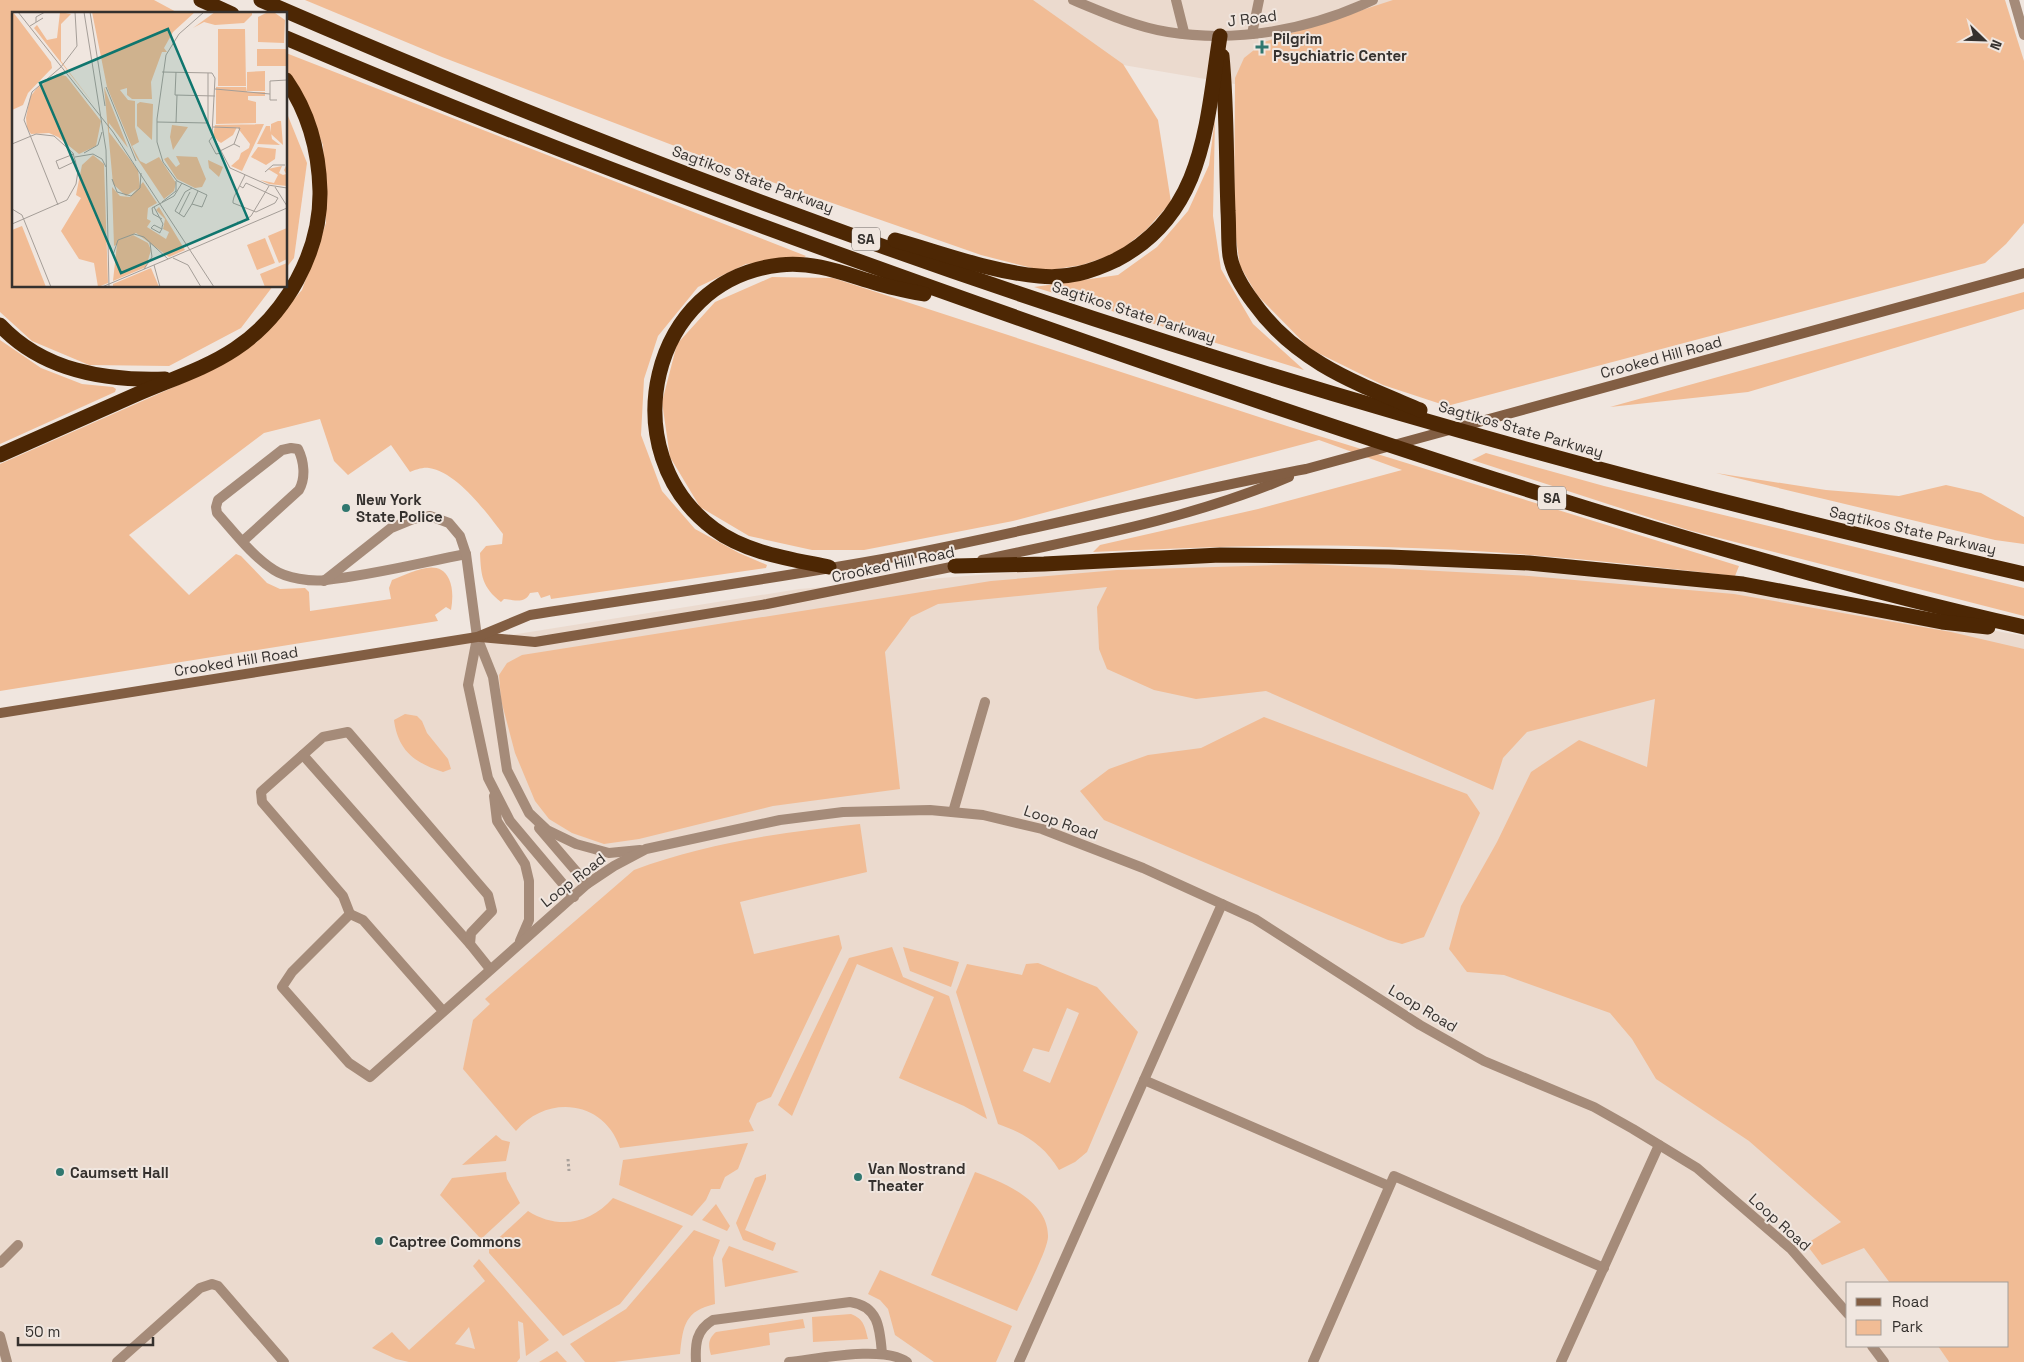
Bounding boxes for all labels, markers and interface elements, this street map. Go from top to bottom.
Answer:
street label: J Road [1226,6,1278,30]
inset map [12,12,288,288]
north arrow [1959,15,2009,65]
place label: Pilgrim Psychiatric Center [1273,29,1407,65]
text: N [1986,37,2006,53]
marker: Pilgrim Psychiatric Center [1255,40,1269,54]
street label: Sagtikos State Parkway [670,141,836,217]
road number: SA [852,228,880,250]
street label: Sagtikos State Parkway [1050,277,1218,347]
street label: Crooked Hill Road [1598,332,1724,382]
street label: Sagtikos State Parkway [1436,396,1606,462]
road number: SA [1538,486,1566,509]
place label: New York State Police [356,490,443,526]
marker: New York State Police [340,502,352,514]
street label: Sagtikos State Parkway [1828,502,1998,558]
street label: Crooked Hill Road [830,542,956,586]
street label: Crooked Hill Road [173,642,299,680]
street label: Loop Road [1021,800,1101,844]
street label: Loop Road [537,849,609,911]
street label: Loop Road [1385,980,1461,1036]
place label: Van Nostrand Theater [868,1159,966,1195]
place label: Caumsett Hall [70,1163,169,1182]
marker: Caumsett Hall [54,1166,66,1178]
marker: Van Nostrand Theater [852,1171,864,1183]
street label: Loop Road [1745,1189,1815,1255]
place label: Captree Commons [389,1232,521,1251]
marker: Captree Commons [373,1235,385,1247]
legend [1846,1282,2009,1347]
text: Road [1892,1292,1929,1311]
scale bar [18,1314,152,1346]
text: Park [1892,1317,1923,1336]
text: 50 m [25,1322,60,1341]

